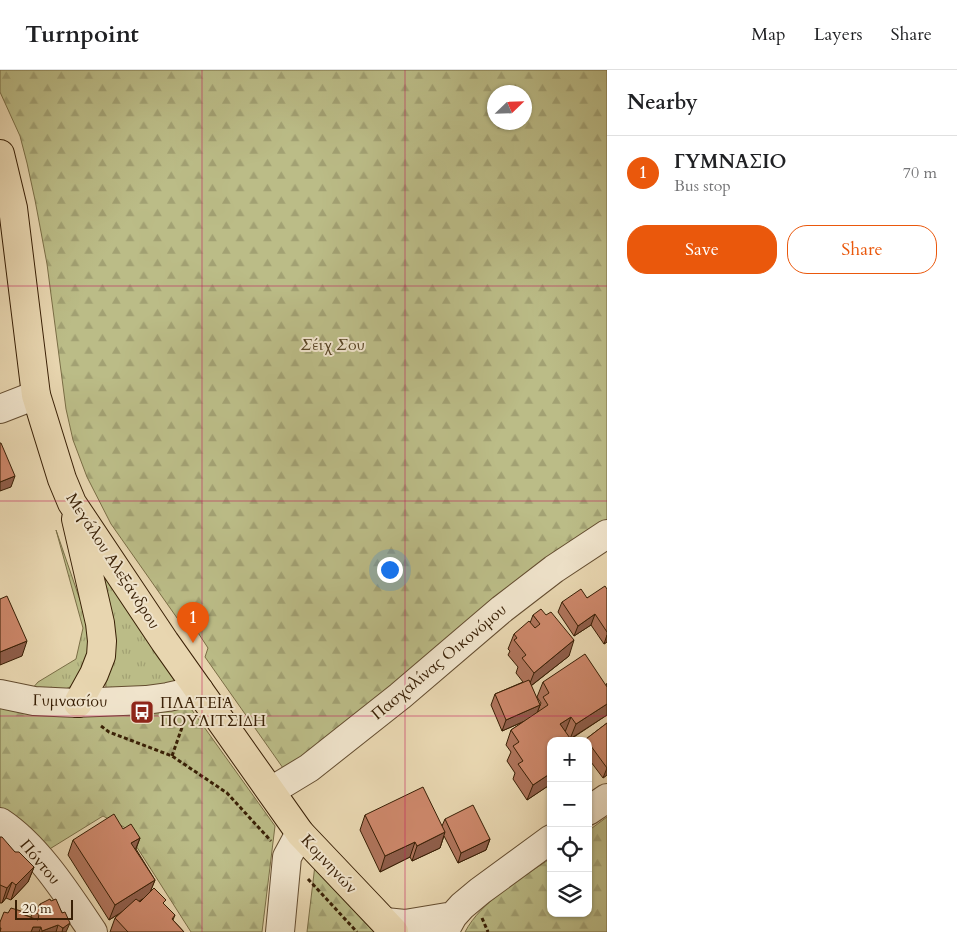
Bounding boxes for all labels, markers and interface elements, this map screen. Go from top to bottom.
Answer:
text: Turnpoint [25,18,139,51]
text: Map [751,22,786,47]
text: Layers [814,22,863,47]
text: Share [891,22,932,47]
north arrow [487,85,532,130]
text: Nearby [627,88,698,117]
text: ΓΥΜΝΑΣΙΟ [674,149,787,175]
text: 1 [639,162,647,184]
text: 70 m [903,162,937,184]
text: Bus stop [674,175,731,197]
button: Save [627,225,777,274]
button: Share [787,225,937,274]
park label: Σέιχ Σου [301,334,365,356]
street label: Μεγάλου Αλεξάνδρου [61,489,165,633]
your location [377,557,403,583]
street label: Πασχαλίνας Οικονόμου [367,599,511,725]
pin: 1 [177,602,209,643]
street label: Γυμνασίου [32,689,108,713]
place label: ΠΛΑΤΕΙΑ ΠΟΥΛΙΤΣΙΔΗ [160,692,266,732]
bus stop icon: ΠΛΑΤΕΙΑ ΠΟΥΛΙΤΣΙΔΗ [129,699,155,725]
map controls [547,737,592,917]
button: + [547,737,592,782]
button: − [547,782,592,827]
button: locate [547,827,592,872]
street label: Κομνηνών [296,830,362,898]
street label: Πόντου [15,835,65,889]
button: layers [547,872,592,917]
scale bar [15,897,72,920]
text: 20 m [22,899,52,918]

